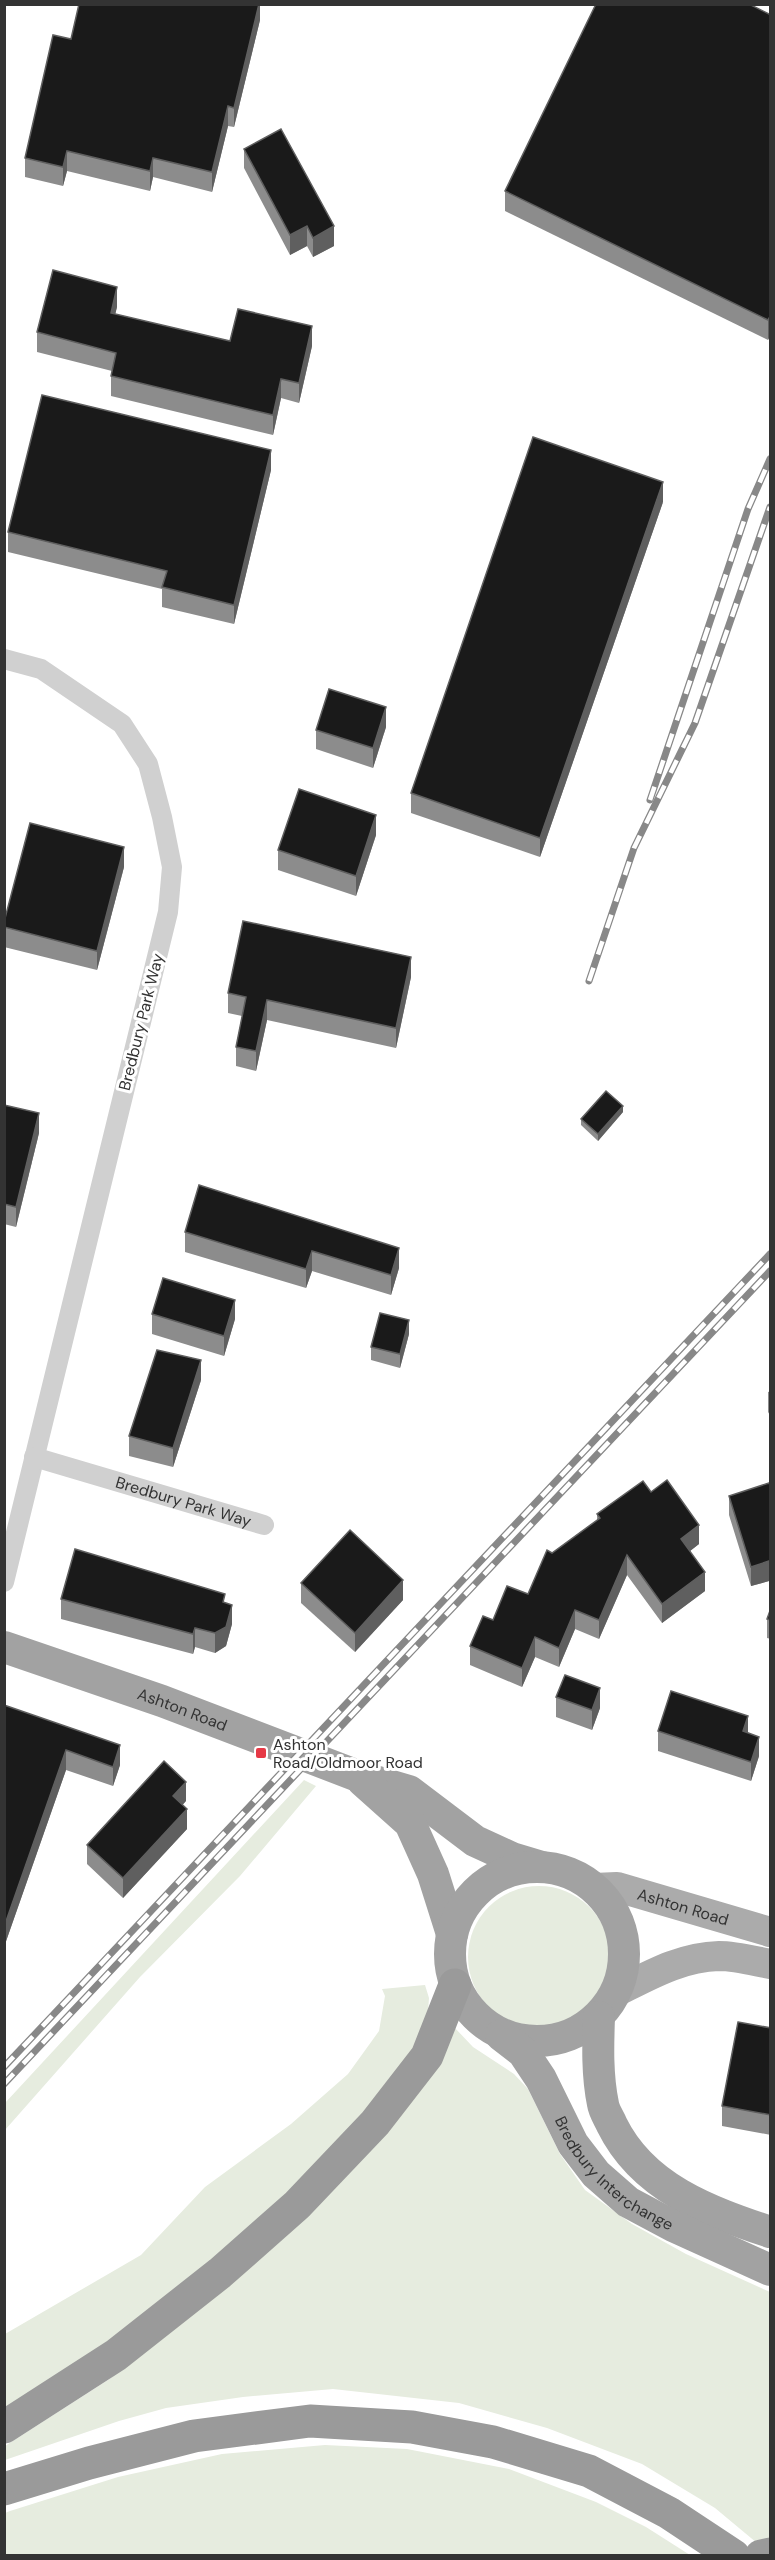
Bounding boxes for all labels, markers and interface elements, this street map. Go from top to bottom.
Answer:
street label: Bredbury Park Way [114,951,168,1093]
street label: Bredbury Park Way [113,1471,254,1531]
street label: Ashton Road [135,1683,230,1736]
place label: Ashton Road/Oldmoor Road [273,1734,423,1773]
marker: Ashton Road/Oldmoor Road [254,1746,268,1760]
street label: Ashton Road [635,1883,731,1930]
street label: Bredbury Interchange [550,2113,677,2235]

